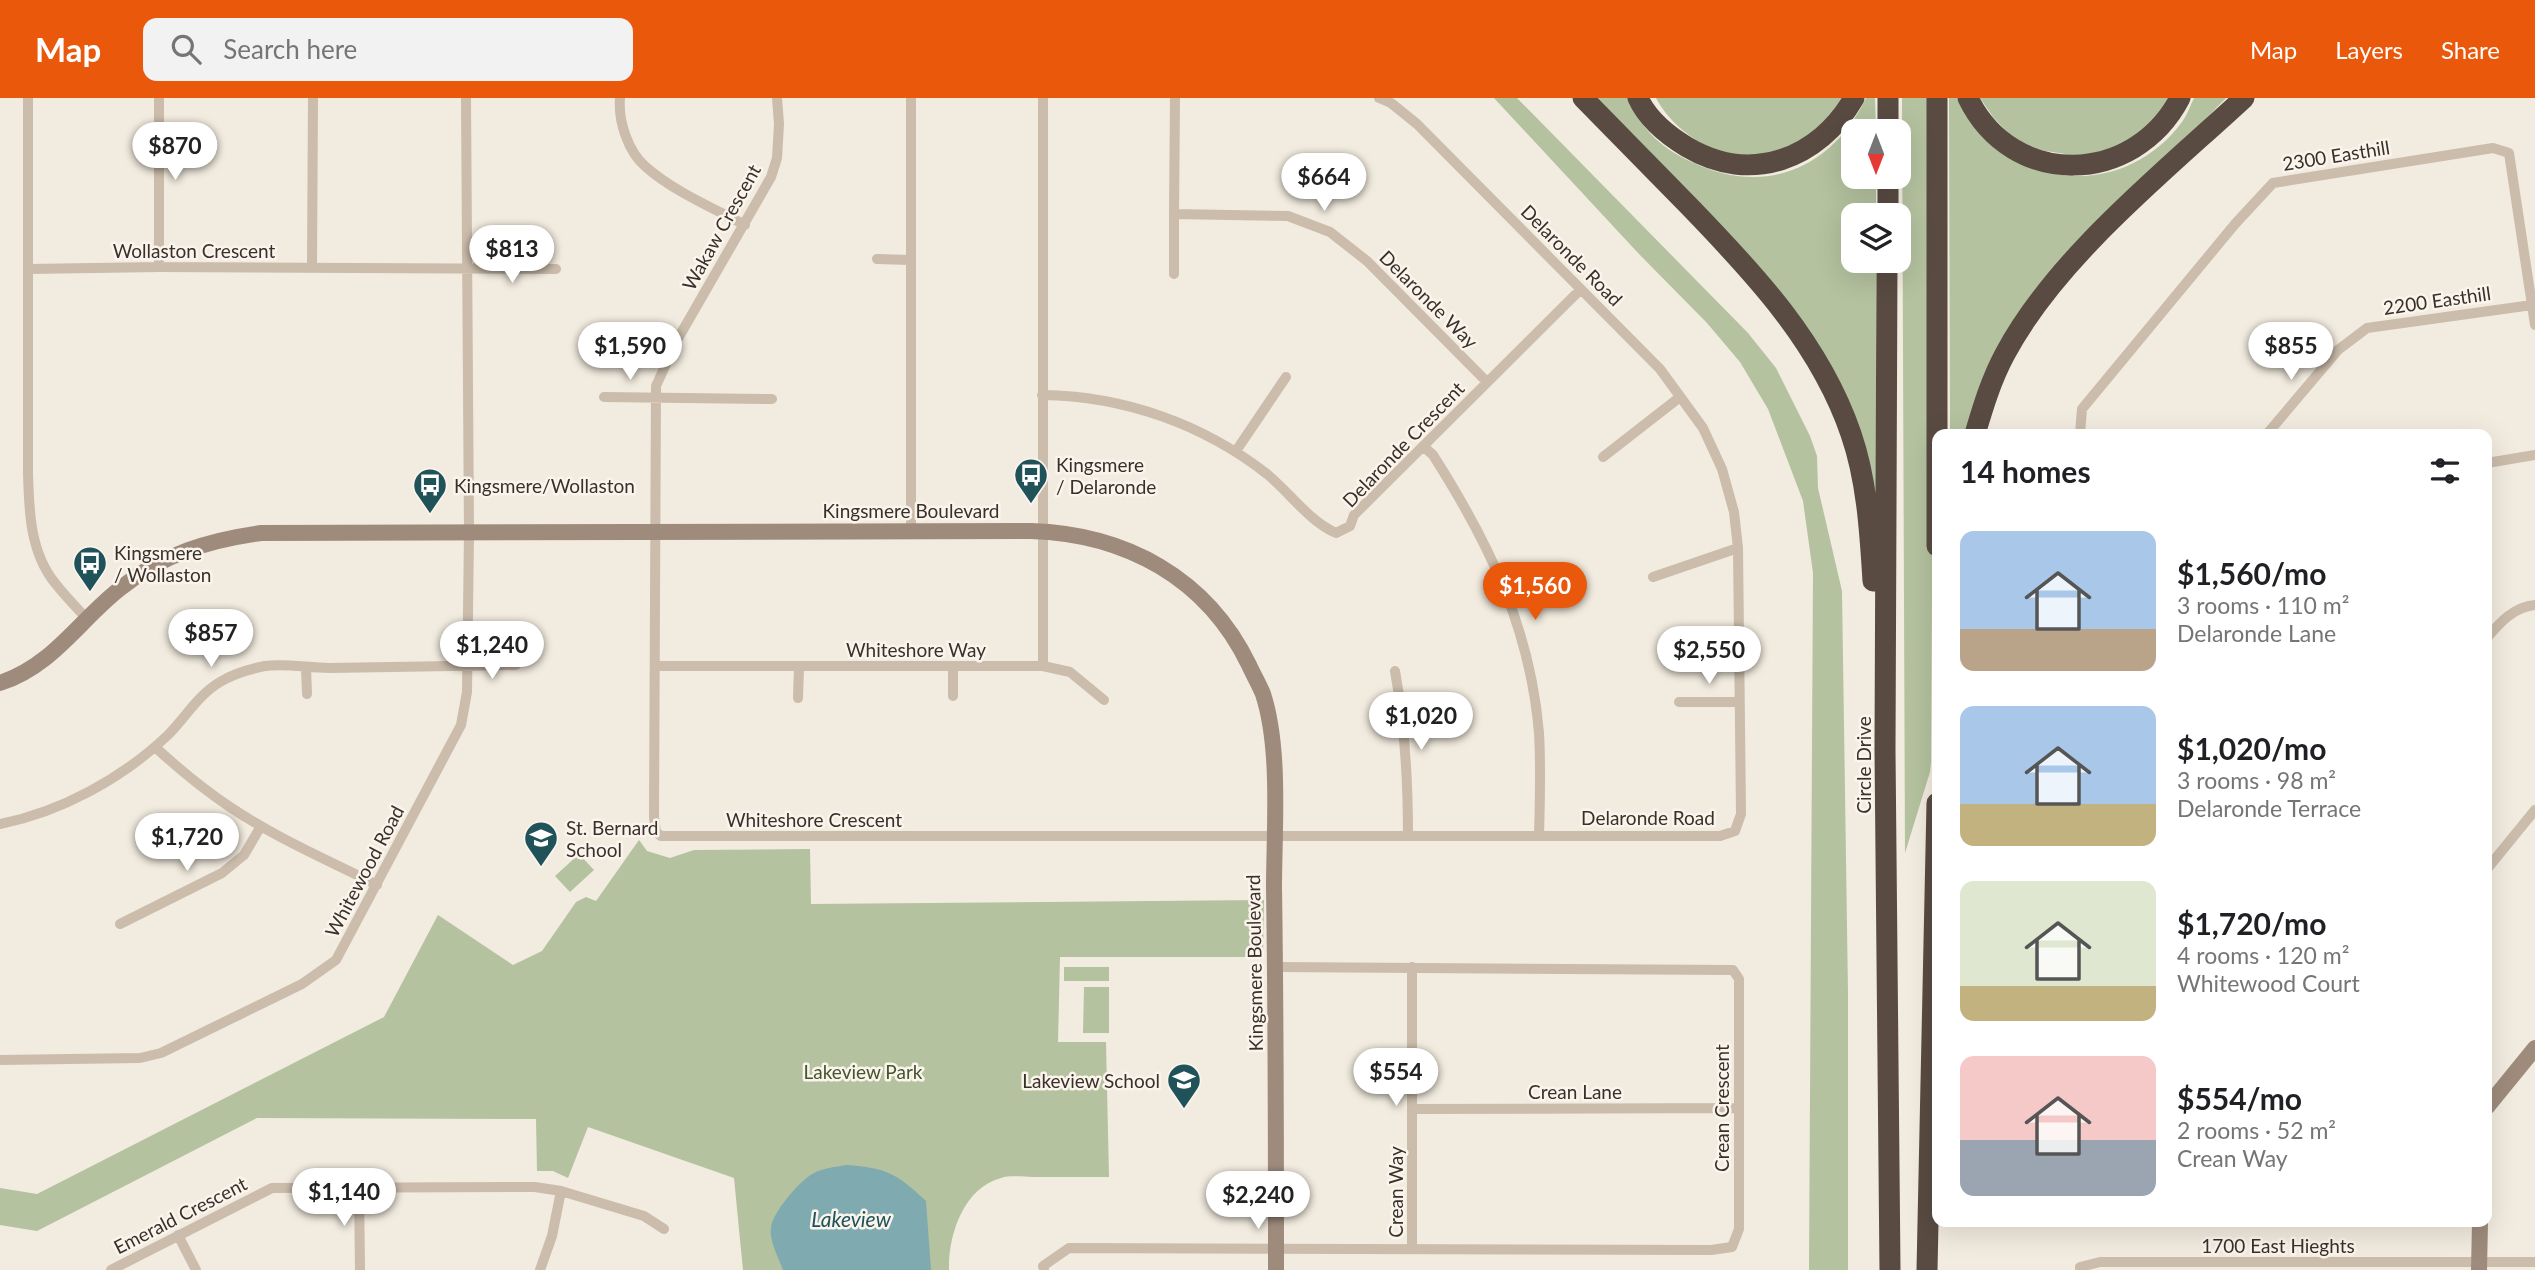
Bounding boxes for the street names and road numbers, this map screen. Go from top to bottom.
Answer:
street label: 2300 Easthill [2281,135,2391,175]
street label: Wakaw Crescent [677,160,765,294]
street label: Delaronde Road [1517,200,1627,310]
street label: Wollaston Crescent [113,239,276,262]
street label: Delaronde Way [1375,245,1483,353]
street label: 2200 Easthill [2382,281,2492,319]
street label: Delaronde Crescent [1337,376,1469,511]
street label: Kingsmere Boulevard [823,499,999,522]
street label: Whiteshore Way [846,638,986,661]
street label: Circle Drive [1852,716,1875,814]
street label: Whitewood Road [320,801,408,941]
street label: Delaronde Road [1581,806,1715,829]
street label: Whiteshore Crescent [726,808,902,831]
street label: Kingsmere Boulevard [1241,874,1267,1052]
street label: Crean Crescent [1710,1044,1733,1172]
street label: Crean Lane [1528,1080,1622,1103]
street label: Crean Way [1384,1146,1407,1238]
street label: Emerald Crescent [110,1171,251,1258]
street label: 1700 East Hieghts [2201,1234,2355,1257]

